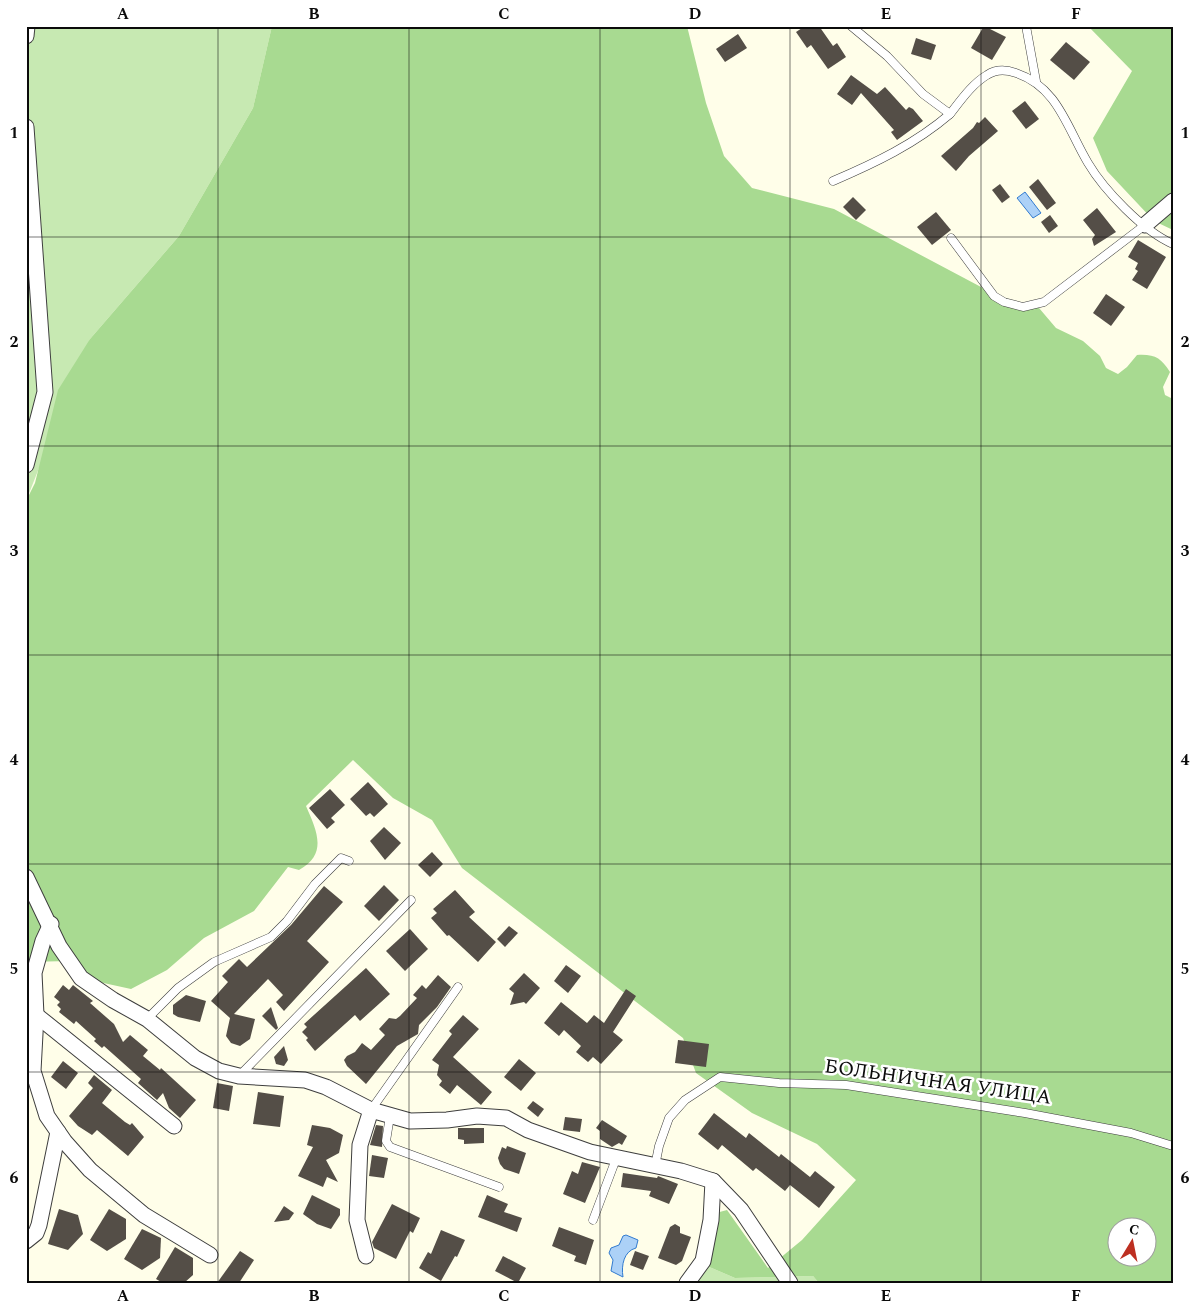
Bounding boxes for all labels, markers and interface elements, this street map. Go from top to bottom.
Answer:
text: A [117,2,130,26]
text: B [308,2,320,26]
text: C [498,2,510,26]
text: D [689,2,702,26]
text: E [881,2,891,26]
text: F [1071,2,1081,26]
text: 1 [10,121,18,145]
text: 1 [1181,121,1189,145]
text: 2 [10,330,19,354]
text: 2 [1181,330,1190,354]
text: 3 [10,539,19,563]
text: 3 [1181,539,1190,563]
text: 4 [10,748,19,772]
text: 4 [1181,748,1190,772]
text: 5 [10,957,18,981]
text: 5 [1181,957,1189,981]
street label: БОЛЬНИЧНАЯ УЛИЦА [823,1051,1053,1113]
text: 6 [10,1166,19,1190]
text: 6 [1181,1166,1190,1190]
north arrow [1106,1216,1156,1266]
text: С [1127,1218,1141,1241]
text: A [117,1284,130,1308]
text: B [308,1284,320,1308]
text: C [498,1284,510,1308]
text: D [689,1284,702,1308]
text: E [881,1284,891,1308]
text: F [1071,1284,1081,1308]

